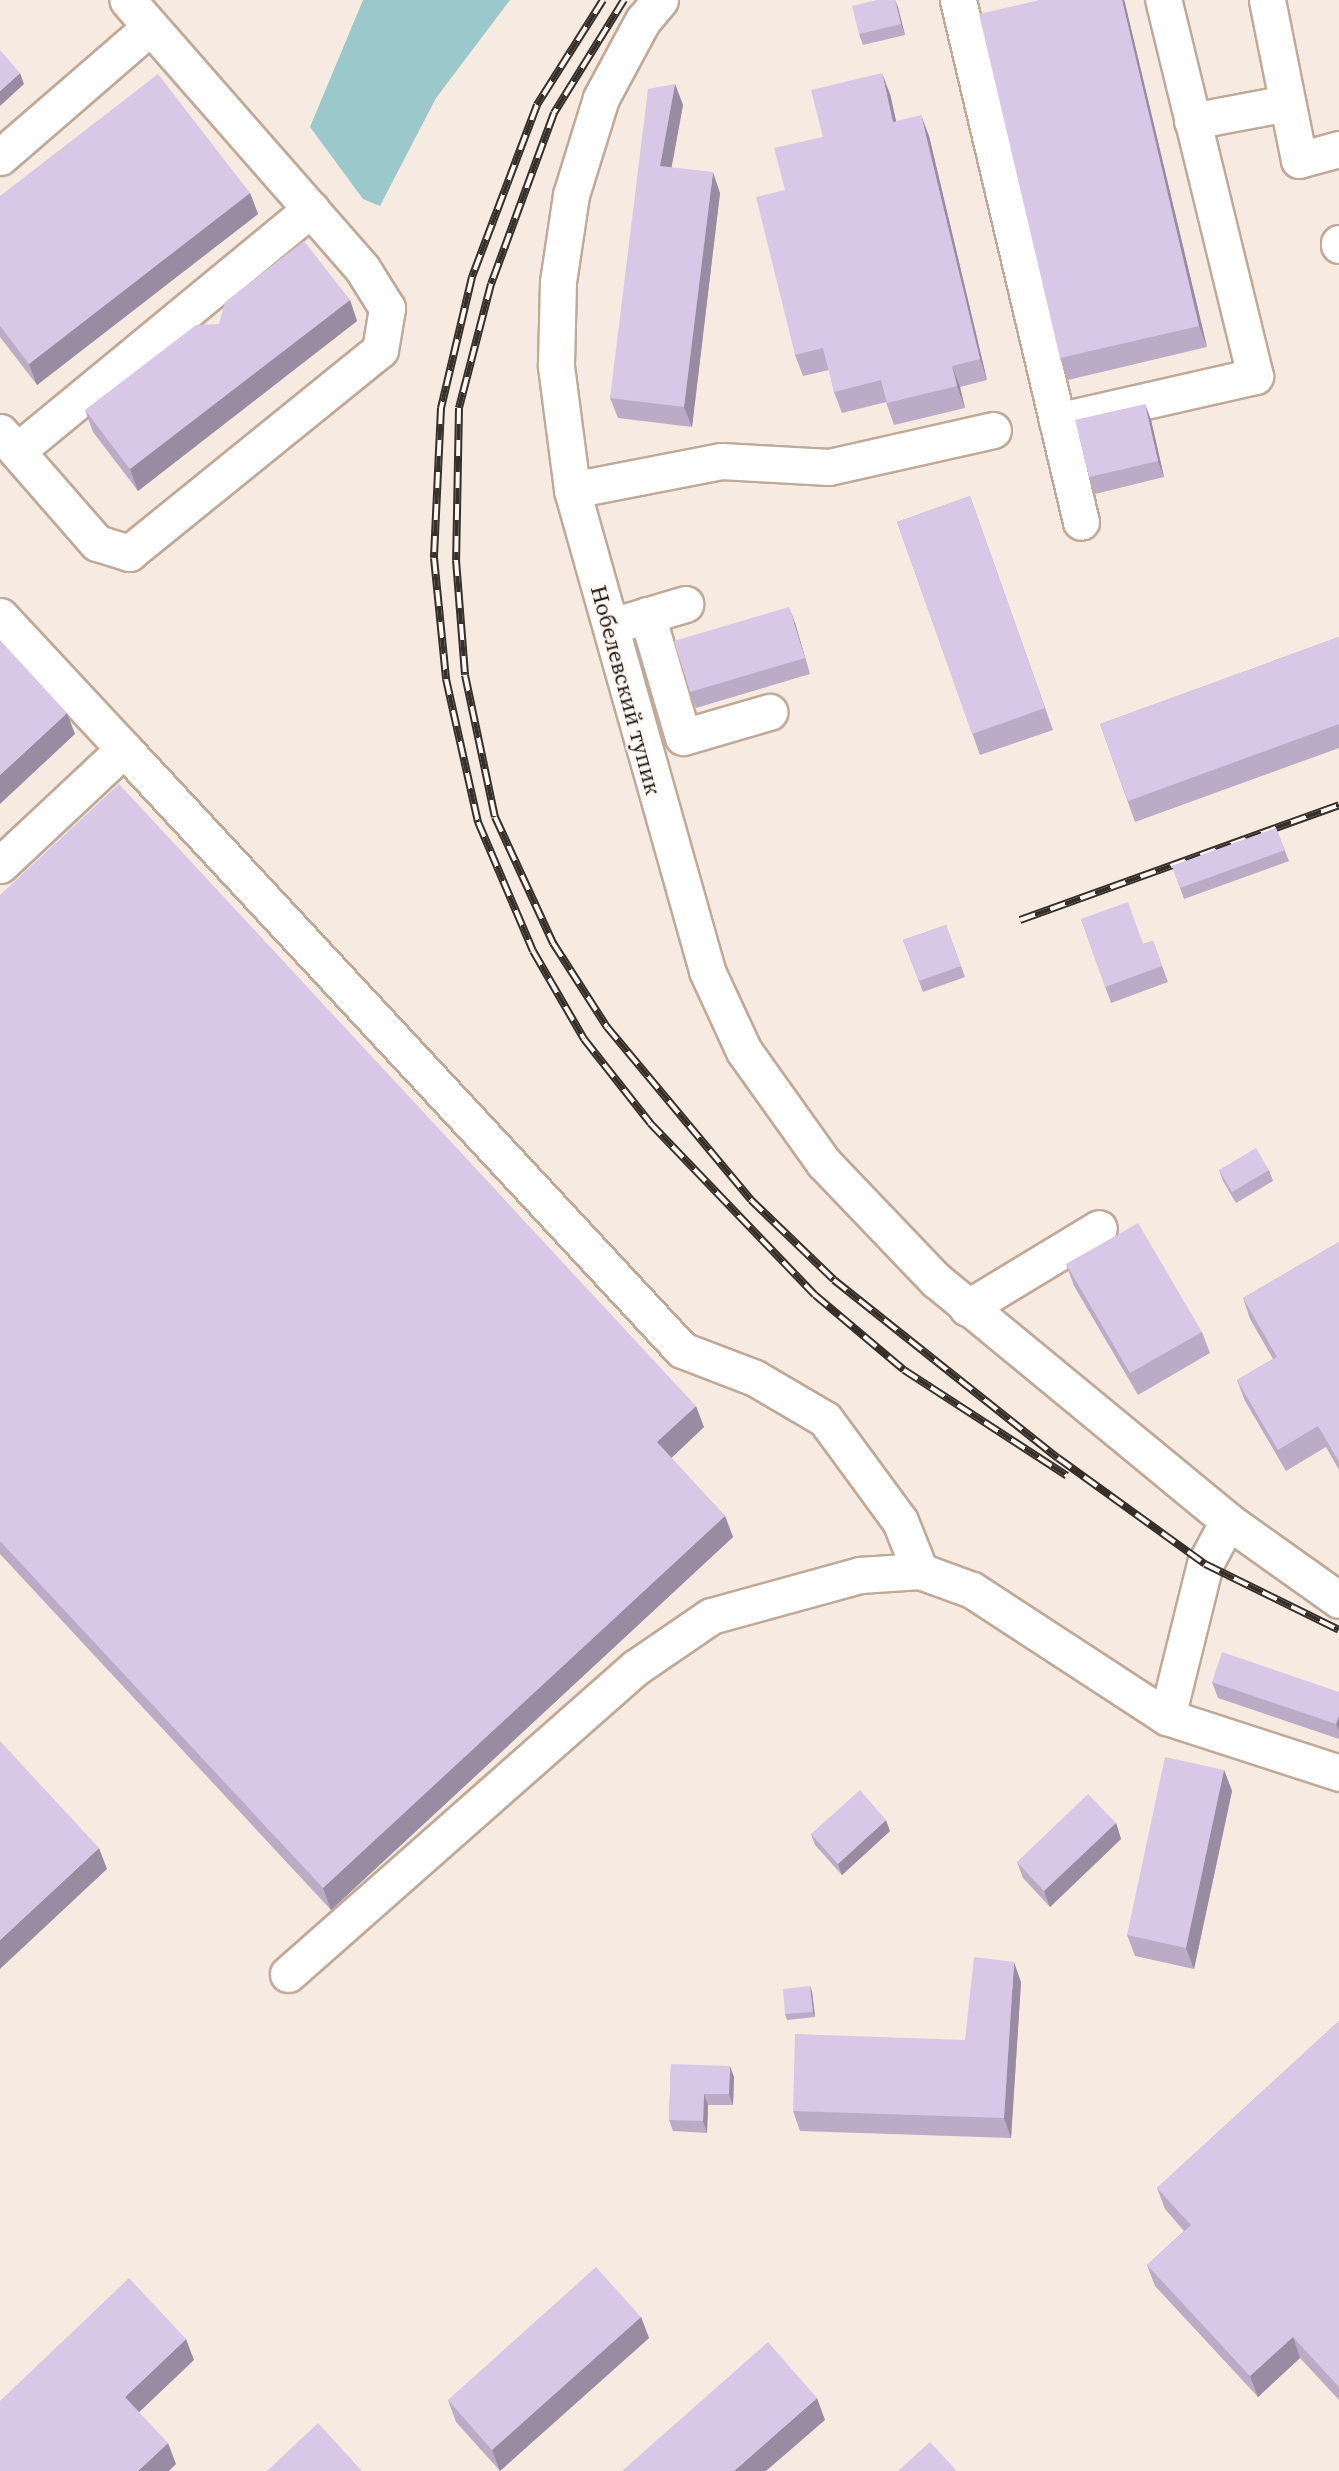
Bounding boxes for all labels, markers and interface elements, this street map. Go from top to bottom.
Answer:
street label: Нобелевский тупик [585,582,667,798]

